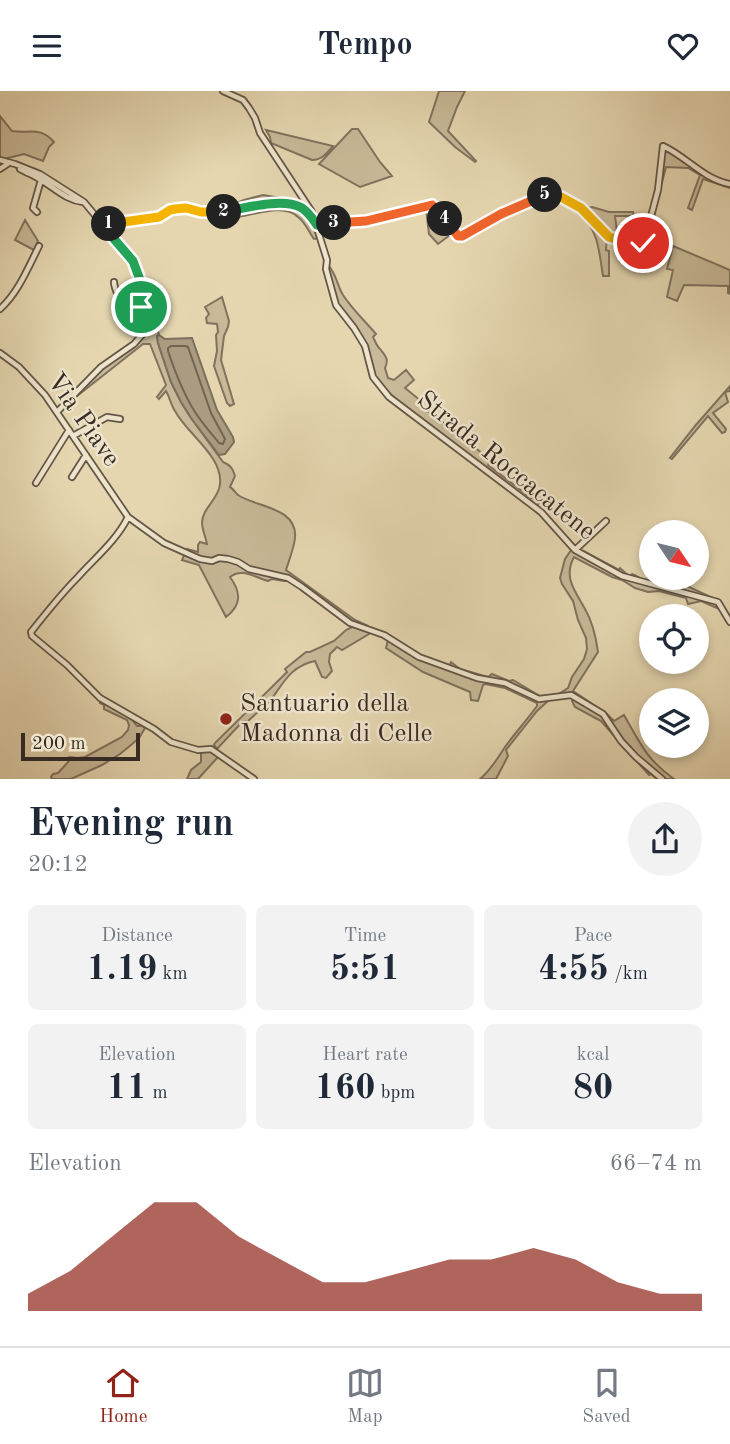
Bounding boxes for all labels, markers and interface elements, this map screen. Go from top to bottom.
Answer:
icon: menu [28,27,66,65]
icon: heart [664,27,702,65]
text: Tempo [317,30,413,62]
pin: 5 [528,177,562,213]
text: 5 [539,185,550,204]
pin: 2 [206,195,242,229]
pin: 4 [428,201,462,237]
text: 2 [218,202,229,221]
pin: 3 [316,205,352,241]
pin: 1 [92,207,126,241]
text: 4 [439,209,450,228]
text: 3 [328,213,339,232]
pin [613,213,673,273]
text: 1 [103,214,114,233]
icon: check [624,224,662,262]
pin [111,277,171,337]
icon: arrive [122,288,160,326]
street label: Via Piave [42,369,124,471]
street label: Strada Roccacatene [412,386,600,546]
north arrow [639,520,709,590]
map controls [639,520,709,758]
button: locate [639,604,709,674]
button: layers [639,688,709,758]
place label: Santuario della Madonna di Celle [240,691,433,747]
marker: Santuario della Madonna di Celle [218,711,234,727]
scale bar [21,730,140,762]
text: 200 m [32,735,85,754]
button: share [628,802,702,876]
text: Evening run [28,806,234,844]
text: 20:12 [28,853,88,876]
text: Distance [101,927,173,946]
text: Time [344,927,386,946]
text: Pace [574,927,612,946]
text: 1.19 [87,952,157,987]
text: 5:51 [330,952,400,987]
text: 4:55 [538,952,609,987]
text: km [157,965,188,984]
text: /km [609,965,648,984]
text: Elevation [98,1046,176,1065]
text: Heart rate [322,1046,408,1065]
text: kcal [577,1046,609,1065]
text: 11 [106,1071,147,1106]
text: 160 [315,1071,375,1106]
text: 80 [573,1071,613,1106]
text: m [147,1084,168,1103]
text: bpm [375,1084,415,1103]
text: Elevation [28,1152,122,1175]
text: 66–74 m [610,1152,702,1175]
tab: Home [99,1364,147,1429]
tab: Map [346,1364,384,1429]
tab: Saved [582,1364,631,1429]

